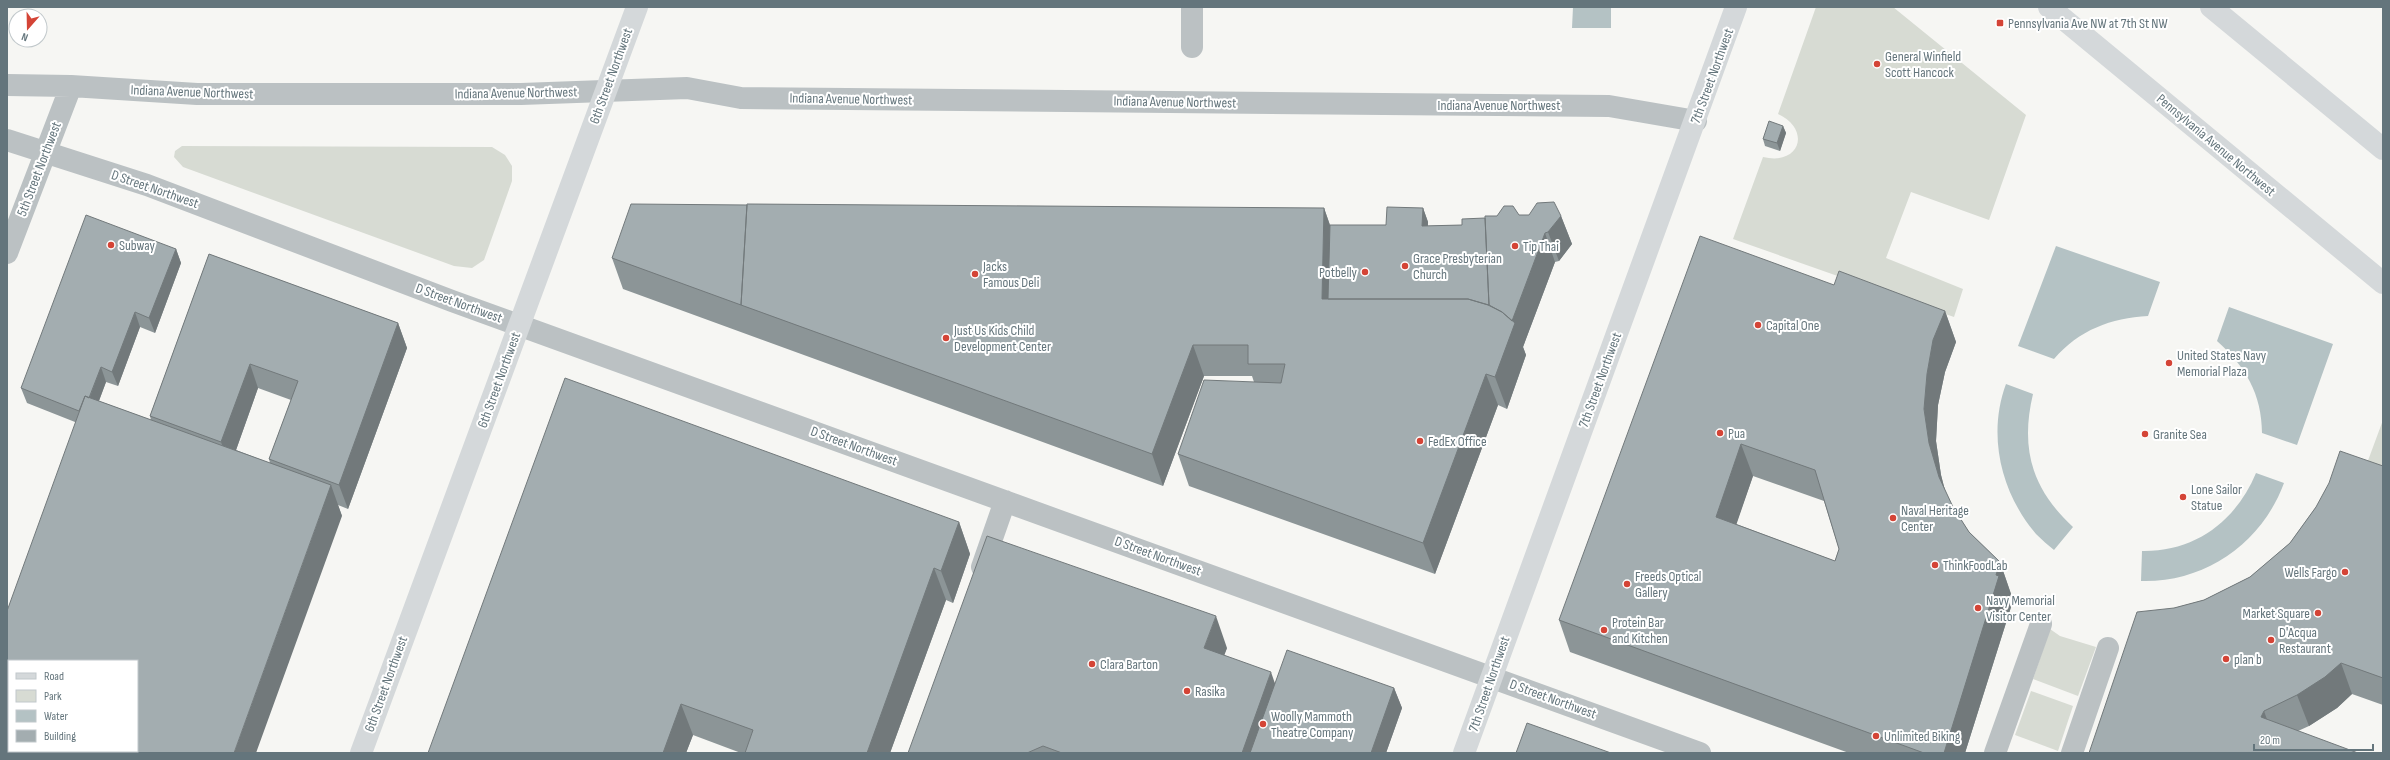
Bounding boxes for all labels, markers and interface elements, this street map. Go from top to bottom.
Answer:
north arrow [8,8,48,48]
place label: Pennsylvania Ave NW at 7th St NW [2008,15,2168,32]
marker: Pennsylvania Ave NW at 7th St NW [1995,18,2005,28]
street label: 6th Street Northwest [586,26,636,126]
street label: 7th Street Northwest [1687,26,1737,126]
text: N [20,30,30,44]
place label: General Winfield Scott Hancock [1885,48,1961,81]
marker: General Winfield Scott Hancock [1872,59,1882,69]
street label: Indiana Avenue Northwest [130,81,254,103]
street label: Indiana Avenue Northwest [454,83,578,103]
street label: Indiana Avenue Northwest [789,89,913,109]
street label: Pennsylvania Avenue Northwest [2153,90,2279,200]
street label: Indiana Avenue Northwest [1113,92,1237,112]
street label: Indiana Avenue Northwest [1438,97,1560,114]
street label: 5th Street Northwest [13,119,65,219]
street label: D Street Northwest [109,166,201,212]
place label: Subway [119,237,156,254]
place label: Tip Thai [1523,238,1559,255]
marker: Subway [106,240,116,250]
marker: Tip Thai [1510,241,1520,251]
place label: Grace Presbyterian Church [1413,250,1502,283]
place label: Jacks Famous Deli [982,258,1039,291]
marker: Grace Presbyterian Church [1400,261,1410,271]
place label: Potbelly [1319,264,1358,281]
marker: Potbelly [1360,267,1370,277]
marker: Jacks Famous Deli [970,269,980,279]
street label: D Street Northwest [413,279,505,327]
place label: Capital One [1766,317,1819,334]
marker: Capital One [1753,320,1763,330]
place label: Just Us Kids Child Development Center [953,322,1051,355]
street label: 6th Street Northwest [474,330,524,430]
street label: 7th Street Northwest [1575,330,1625,430]
marker: Just Us Kids Child Development Center [941,333,951,343]
place label: United States Navy Memorial Plaza [2177,347,2267,380]
marker: United States Navy Memorial Plaza [2164,358,2174,368]
street label: D Street Northwest [808,422,900,470]
place label: Pua [1728,425,1745,442]
place label: Granite Sea [2153,426,2207,443]
marker: Pua [1715,428,1725,438]
marker: Granite Sea [2140,429,2150,439]
place label: FedEx Office [1428,433,1487,450]
marker: FedEx Office [1415,436,1425,446]
place label: Lone Sailor Statue [2191,481,2242,514]
marker: Lone Sailor Statue [2178,492,2188,502]
place label: Naval Heritage Center [1901,502,1969,535]
marker: Naval Heritage Center [1888,513,1898,523]
street label: D Street Northwest [1112,532,1204,580]
place label: ThinkFoodLab [1943,557,2008,574]
marker: ThinkFoodLab [1930,560,1940,570]
place label: Wells Fargo [2285,564,2337,581]
marker: Wells Fargo [2340,567,2350,577]
place label: Freeds Optical Gallery [1635,568,1701,601]
marker: Freeds Optical Gallery [1622,579,1632,589]
place label: Navy Memorial Visitor Center [1986,592,2055,625]
marker: Navy Memorial Visitor Center [1973,603,1983,613]
place label: Market Square [2243,605,2310,622]
marker: Market Square [2313,608,2323,618]
place label: Protein Bar and Kitchen [1612,614,1668,647]
place label: D'Acqua Restaurant [2279,624,2331,657]
marker: Protein Bar and Kitchen [1599,625,1609,635]
street label: 6th Street Northwest [361,634,411,734]
street label: 7th Street Northwest [1465,634,1513,734]
marker: D'Acqua Restaurant [2266,635,2276,645]
place label: plan b [2234,651,2262,668]
marker: plan b [2221,654,2231,664]
place label: Clara Barton [1100,656,1158,673]
marker: Clara Barton [1087,659,1097,669]
legend [8,660,138,752]
text: Road [44,669,64,684]
street label: D Street Northwest [1507,675,1599,723]
place label: Rasika [1195,683,1225,700]
marker: Rasika [1182,686,1192,696]
text: Park [44,689,62,704]
place label: Woolly Mammoth Theatre Company [1271,708,1354,741]
text: Water [44,709,68,724]
marker: Woolly Mammoth Theatre Company [1258,719,1268,729]
scale bar [2254,726,2373,752]
place label: Unlimited Biking [1884,728,1961,745]
text: Building [44,729,76,744]
marker: Unlimited Biking [1871,731,1881,741]
text: 20 m [2260,733,2280,748]

